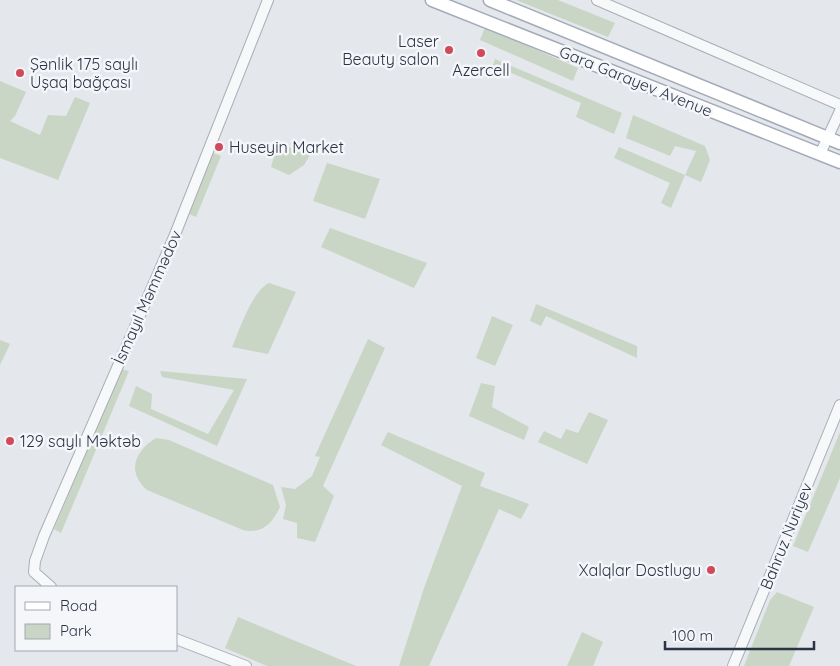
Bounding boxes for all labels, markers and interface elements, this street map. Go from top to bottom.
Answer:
place label: Laser Beauty salon [342,31,439,69]
street label: Gara Garayev Avenue [557,41,715,121]
marker: Laser Beauty salon [443,44,455,56]
marker: Azercell [475,47,487,59]
place label: Şənlik 175 saylı Uşaq bağçası [30,54,138,92]
place label: Azercell [452,60,510,80]
marker: Şənlik 175 saylı Uşaq bağçası [14,67,26,79]
place label: Huseyin Market [229,137,344,157]
marker: Huseyin Market [213,141,225,153]
street label: İsmayıl Məmmədov [108,227,186,367]
place label: 129 saylı Məktəb [20,431,141,451]
marker: 129 saylı Məktəb [4,435,16,447]
street label: Bahruz Nuriyev [756,480,816,592]
place label: Xalqlar Dostlugu [579,560,701,580]
marker: Xalqlar Dostlugu [705,564,717,576]
legend [15,586,178,651]
text: Road [60,596,97,615]
scale bar [665,618,814,650]
text: Park [60,621,92,640]
text: 100 m [672,626,713,645]

